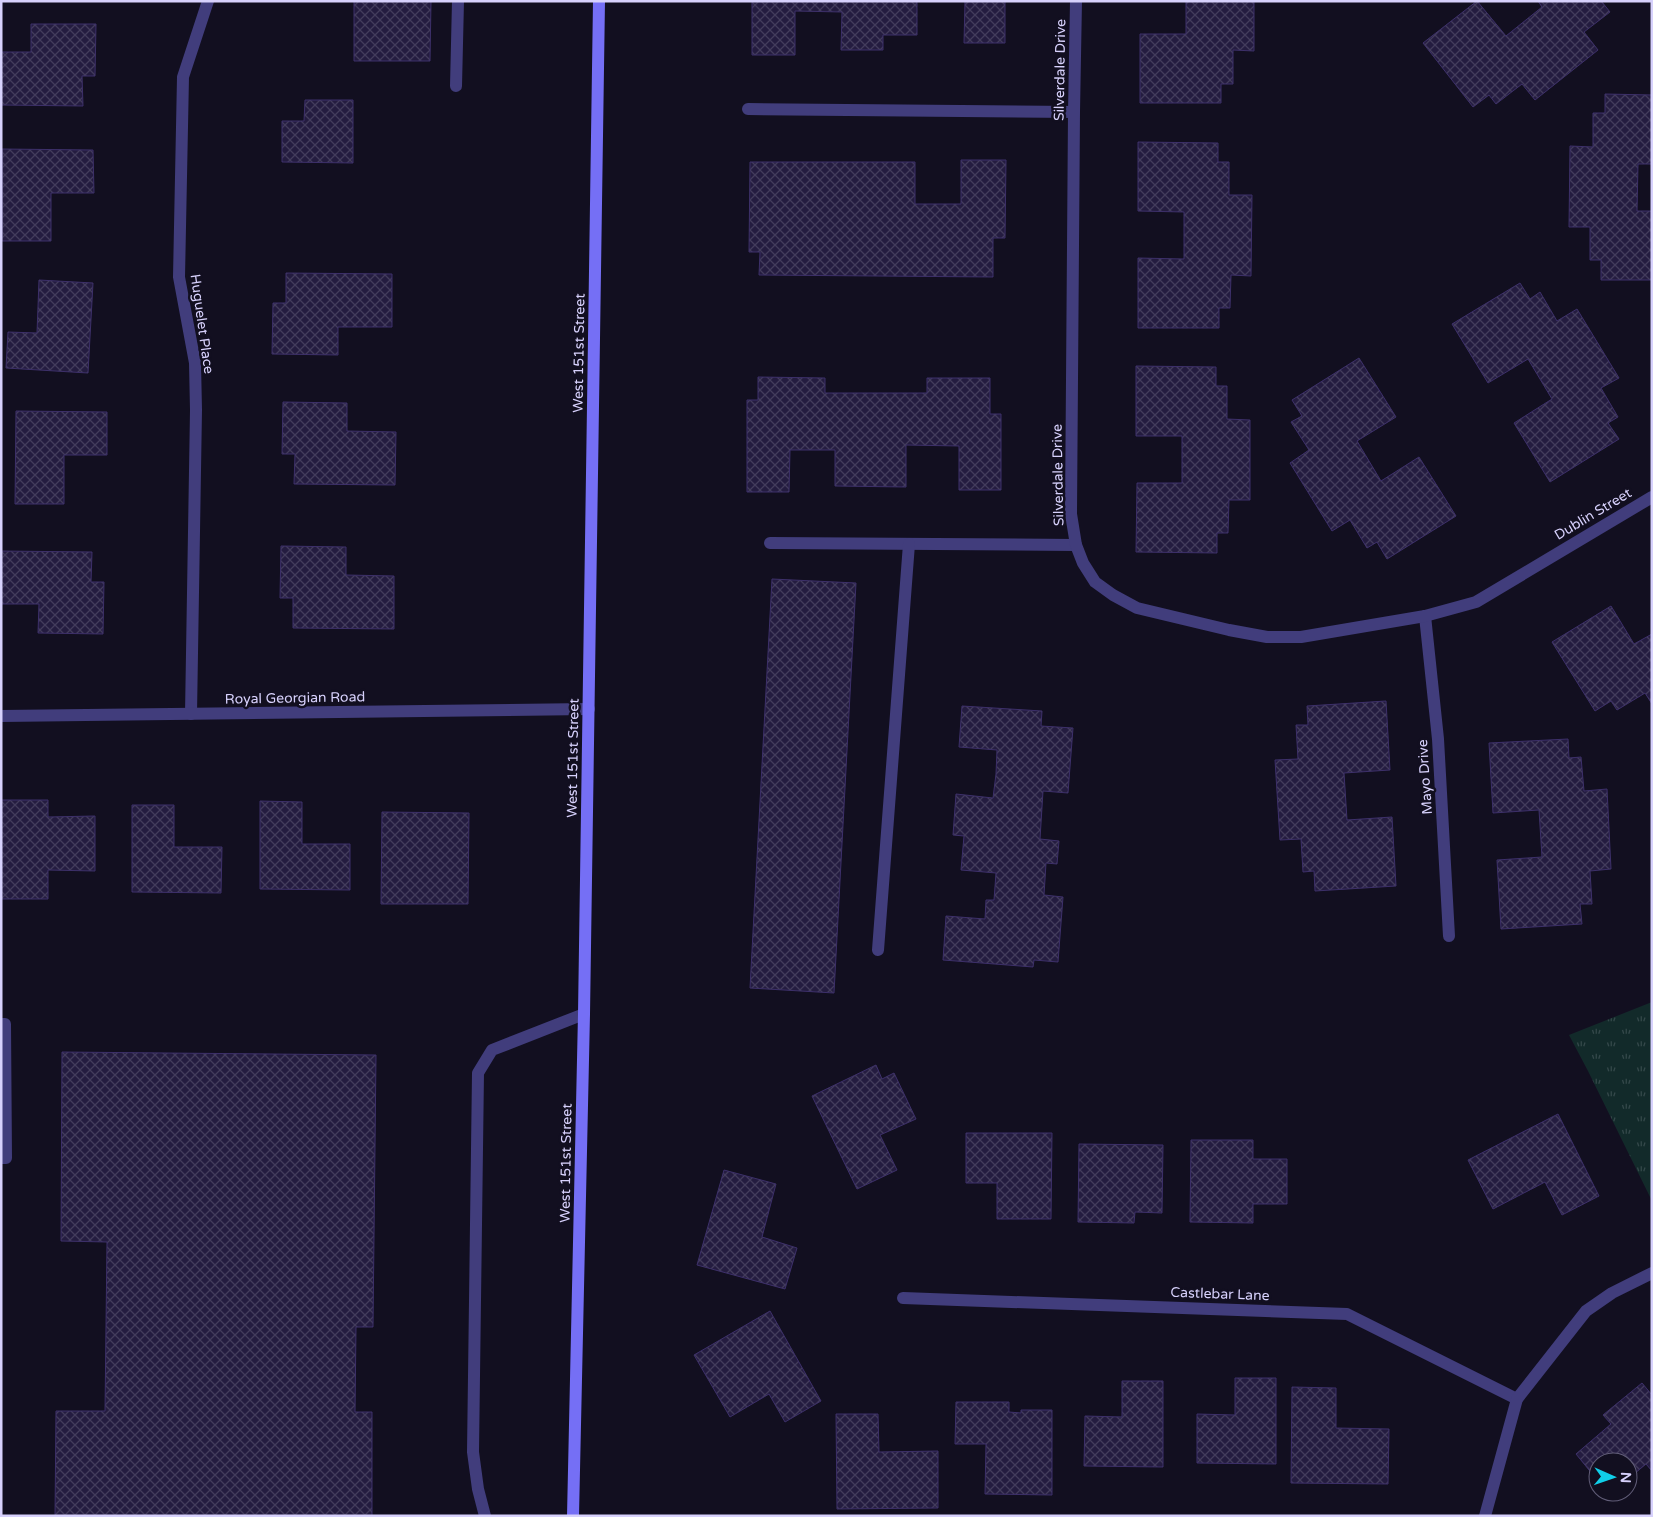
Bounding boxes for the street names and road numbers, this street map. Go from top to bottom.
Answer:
street label: Silverdale Drive [1051,19,1069,121]
street label: Huguelet Place [187,273,217,375]
street label: West 151st Street [569,293,589,413]
street label: Silverdale Drive [1049,424,1067,526]
street label: Dublin Street [1551,484,1635,544]
street label: Royal Georgian Road [225,688,365,708]
street label: West 151st Street [563,698,583,818]
street label: Mayo Drive [1414,739,1436,815]
street label: West 151st Street [556,1103,576,1223]
street label: Castlebar Lane [1170,1284,1270,1304]

